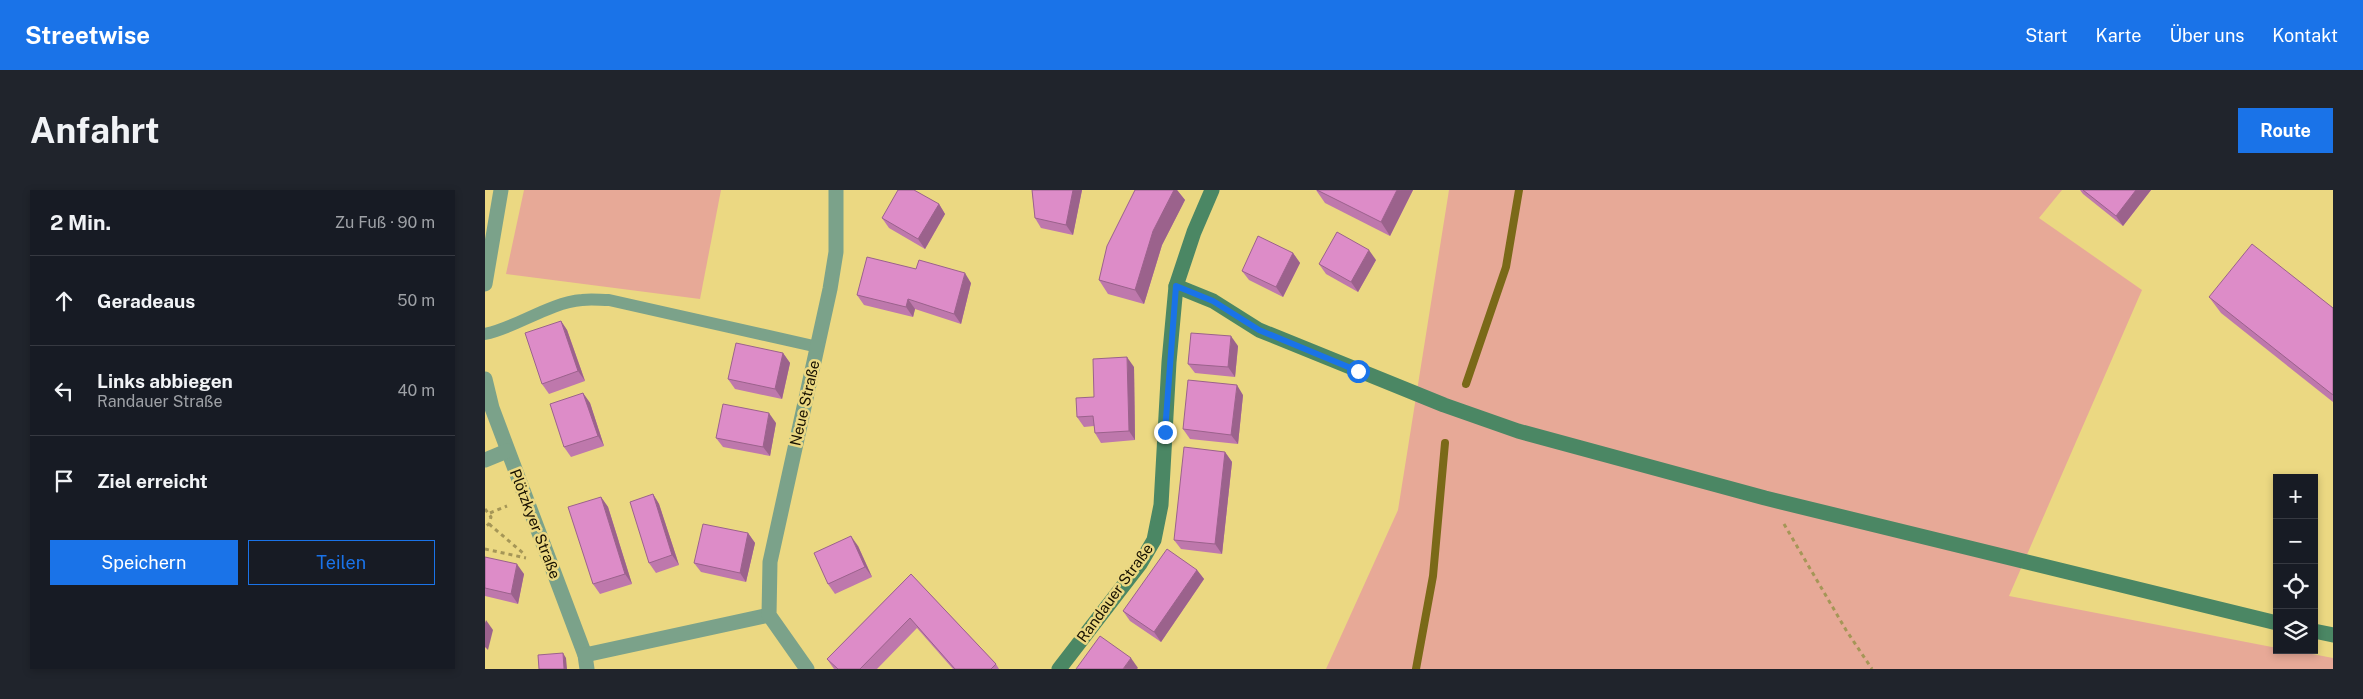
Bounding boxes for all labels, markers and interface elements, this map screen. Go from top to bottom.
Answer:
text: Streetwise [25,21,150,49]
text: Start [2025,25,2068,46]
text: Karte [2096,25,2141,46]
text: Über uns [2169,25,2244,46]
text: Kontakt [2272,25,2338,46]
button: Route [2238,108,2333,153]
text: Anfahrt [30,110,160,151]
text: 2 Min. [50,210,111,235]
text: Zu Fuß · 90 m [335,213,435,232]
icon: ahead [50,287,78,315]
text: Geradeaus [97,290,195,312]
text: 50 m [397,291,435,310]
street label: Neue Straße [786,358,823,447]
route start [1347,360,1370,383]
text: Links abbiegen [97,370,233,392]
icon: left [50,377,78,405]
text: 40 m [397,381,435,400]
text: Randauer Straße [97,392,223,411]
route end [1154,421,1177,444]
icon: arrive [50,467,78,495]
street label: Plötzkyer Straße [507,467,564,581]
text: Ziel erreicht [97,470,208,492]
map controls [2273,474,2318,654]
button: + [2273,474,2318,519]
button: − [2273,519,2318,564]
button: Speichern [50,540,238,585]
button: Teilen [248,540,435,585]
street label: Randauer Straße [1073,540,1156,645]
button: locate [2273,564,2318,609]
button: layers [2273,609,2318,654]

